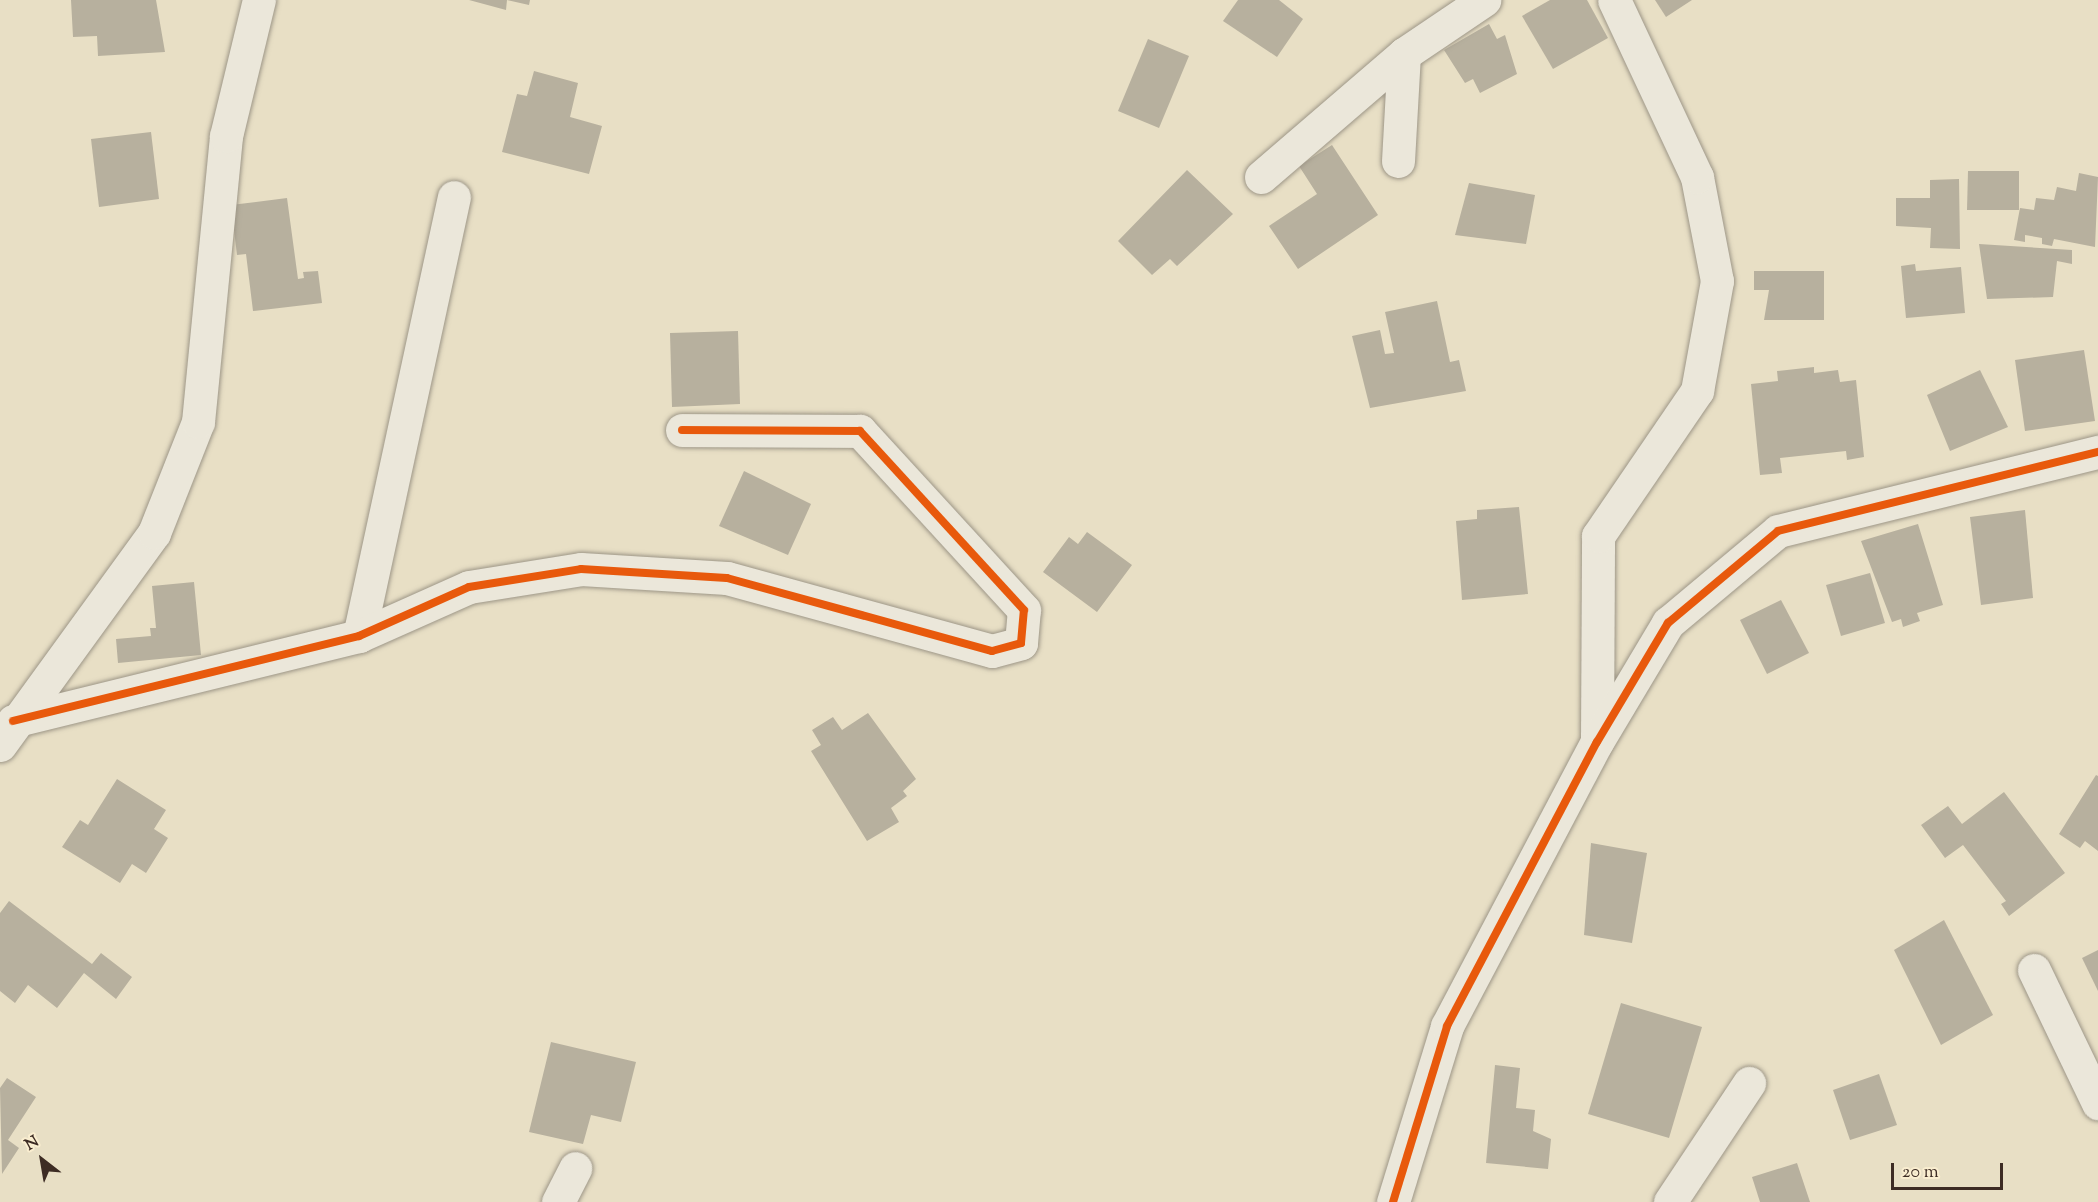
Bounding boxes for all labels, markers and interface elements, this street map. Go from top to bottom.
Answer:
north arrow [12,1130,72,1190]
text: N [21,1131,44,1157]
scale bar [1894,1151,2006,1189]
text: 20 m [1902,1160,1939,1186]

